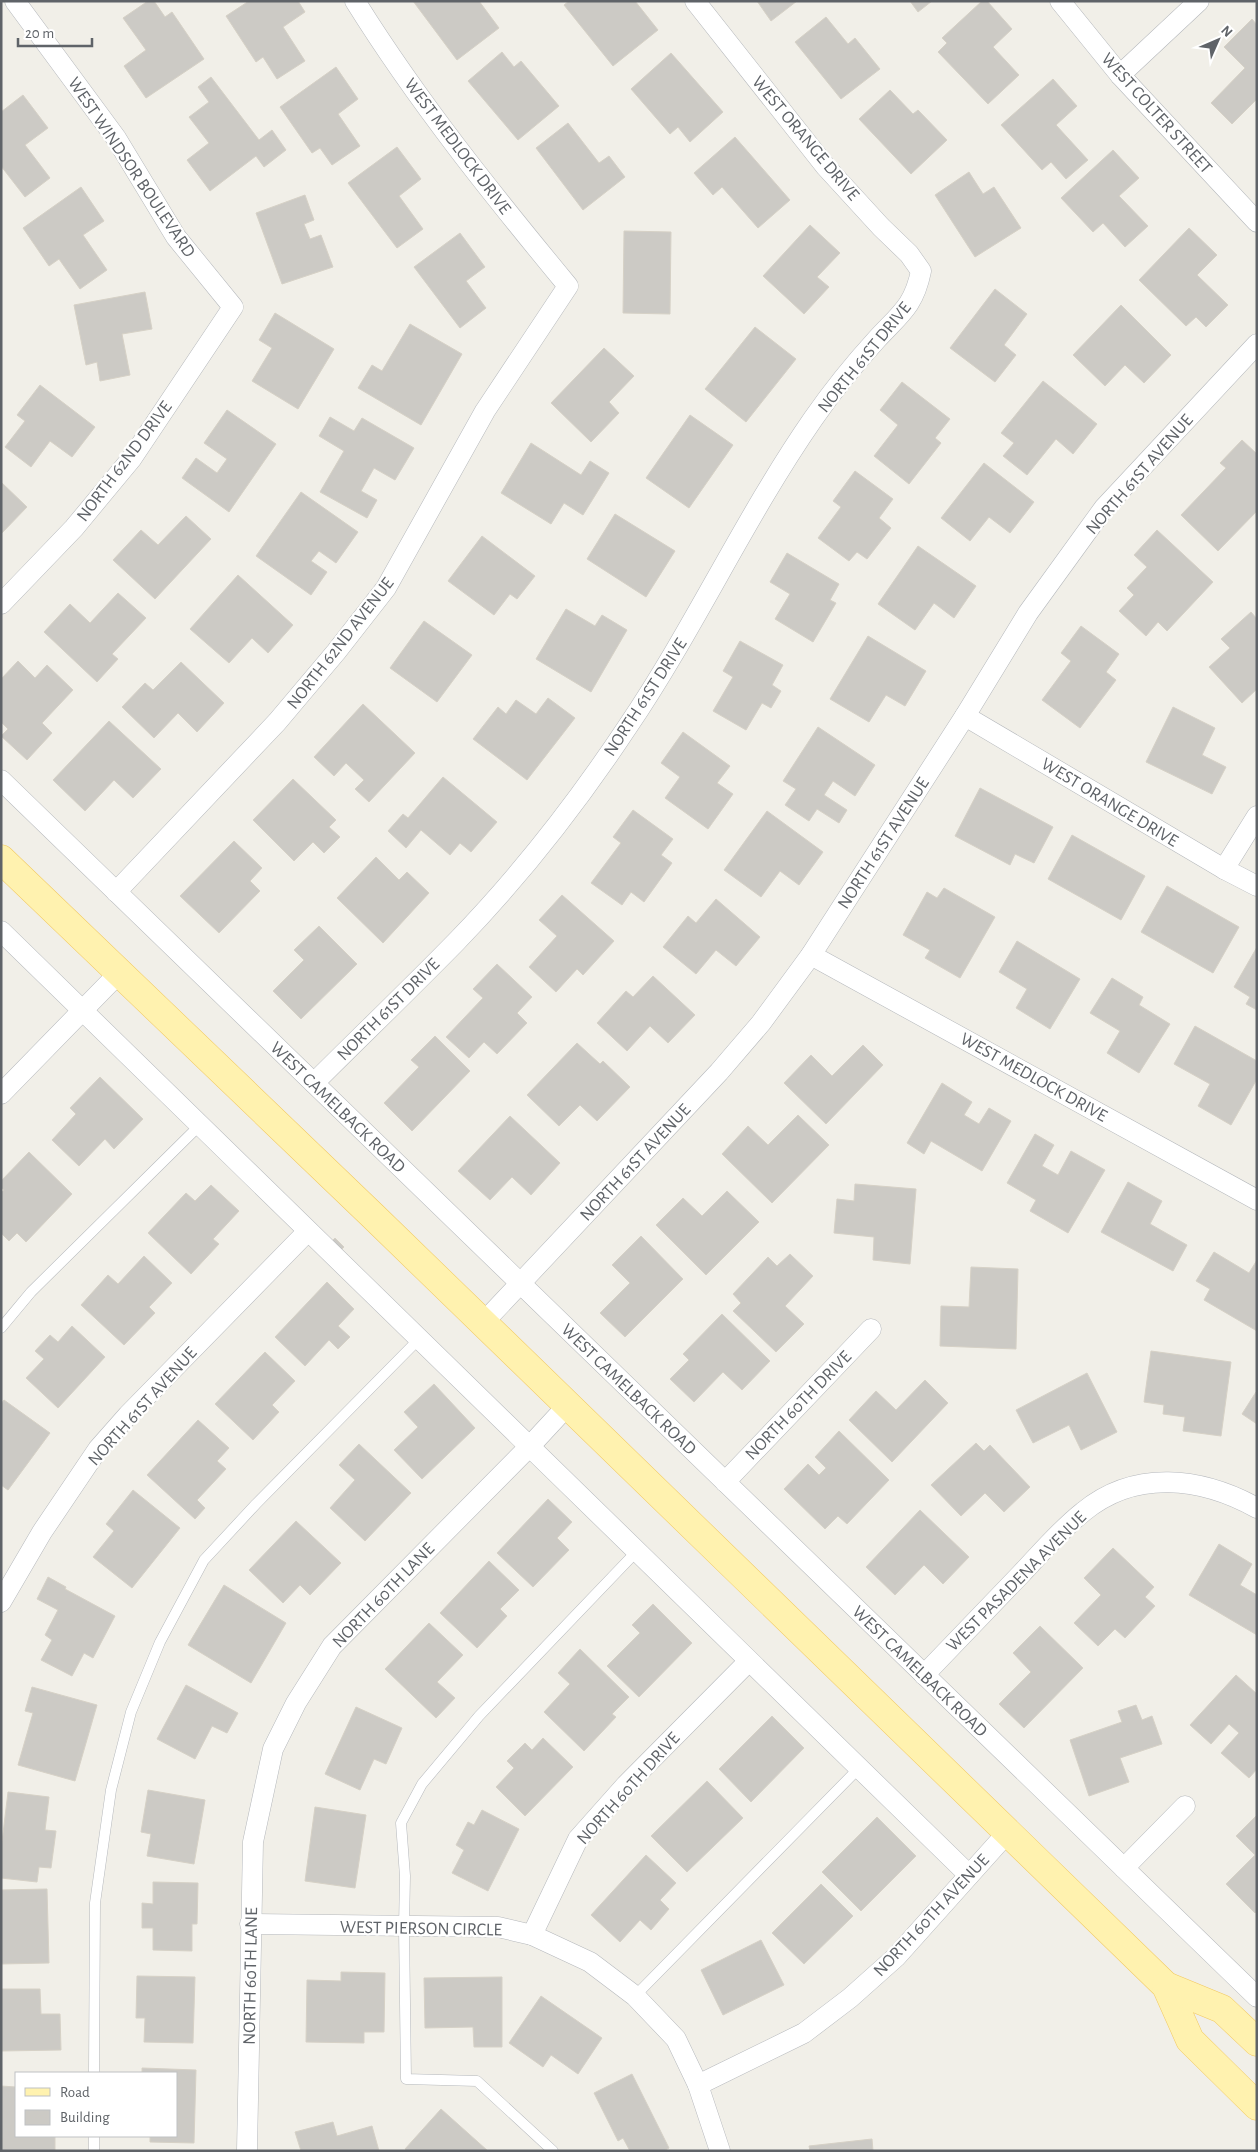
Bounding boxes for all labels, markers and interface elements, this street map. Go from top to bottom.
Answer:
scale bar [18,15,91,47]
north arrow [1193,15,1243,65]
text: N [1218,23,1235,40]
text: 20 m [25,26,54,41]
street label: WEST COLTER STREET [1097,50,1215,178]
street label: WEST ORANGE DRIVE [748,73,862,204]
street label: WEST WINDSOR BOULEVARD [64,74,198,261]
street label: WEST MEDLOCK DRIVE [400,75,514,218]
street label: NORTH 61ST DRIVE [815,299,915,416]
street label: NORTH 62ND DRIVE [74,398,176,525]
street label: NORTH 61ST AVENUE [1083,411,1197,538]
street label: NORTH 62ND AVENUE [284,574,398,713]
street label: NORTH 61ST DRIVE [601,635,691,760]
street label: WEST ORANGE DRIVE [1038,755,1181,851]
street label: NORTH 61ST AVENUE [835,774,933,912]
street label: NORTH 61ST DRIVE [334,955,444,1064]
street label: WEST MEDLOCK DRIVE [957,1030,1110,1126]
street label: WEST CAMELBACK ROAD [266,1039,408,1177]
street label: NORTH 61ST AVENUE [577,1101,695,1225]
street label: WEST CAMELBACK ROAD [557,1321,699,1459]
street label: NORTH 61ST AVENUE [85,1344,201,1469]
street label: NORTH 60TH DRIVE [742,1347,855,1464]
street label: WEST PASADENA AVENUE [943,1508,1090,1655]
street label: NORTH 60TH LANE [329,1540,438,1652]
street label: WEST CAMELBACK ROAD [848,1603,990,1741]
street label: NORTH 60TH DRIVE [574,1729,684,1848]
street label: NORTH 60TH AVENUE [871,1851,993,1980]
street label: NORTH 60TH LANE [241,1907,261,2045]
street label: WEST PIERSON CIRCLE [340,1919,503,1939]
legend [15,2072,178,2137]
text: Road [60,2085,90,2100]
text: Building [60,2110,110,2125]

